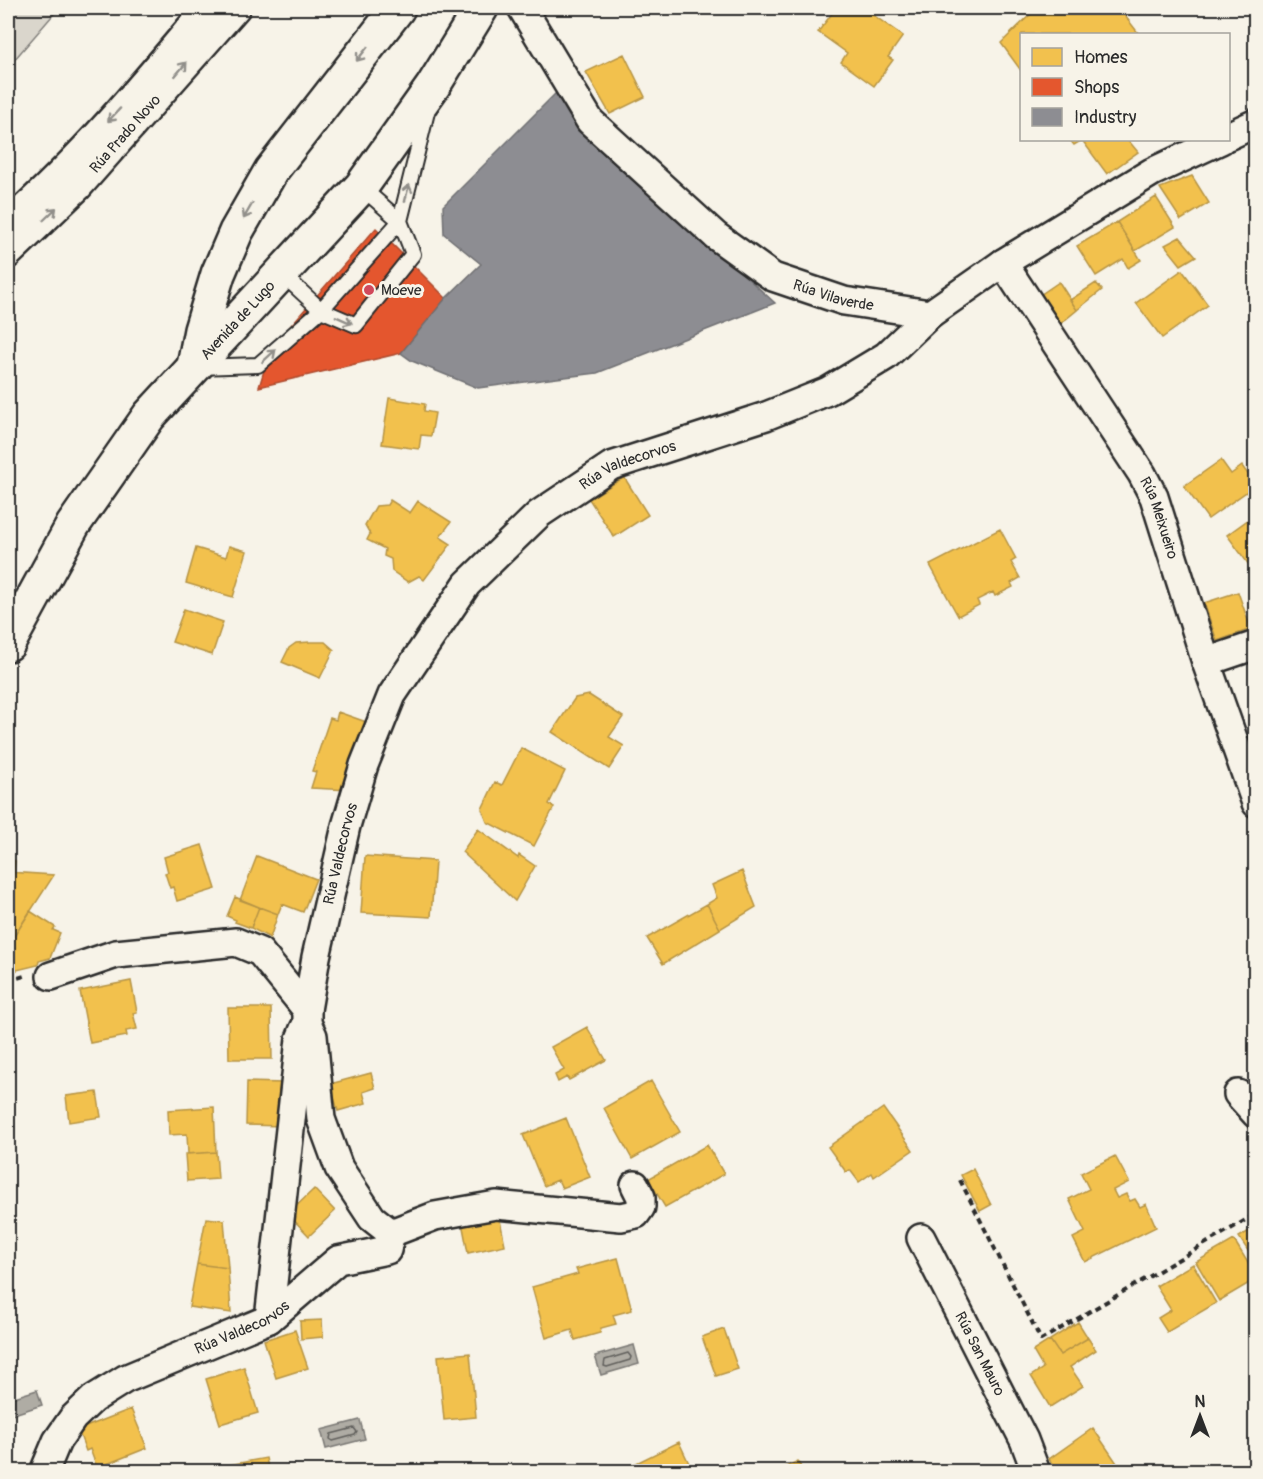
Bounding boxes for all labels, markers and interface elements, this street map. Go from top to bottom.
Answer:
legend [1020,33,1230,141]
one-way arrow [356,45,369,61]
text: Homes [1074,46,1127,69]
one-way arrow [174,61,187,77]
text: Shops [1074,76,1119,99]
street label: Rúa Prado Novo [85,90,165,177]
text: Industry [1074,106,1137,129]
one-way arrow [107,108,121,123]
one-way arrow [401,184,413,203]
one-way arrow [242,202,254,219]
one-way arrow [43,207,58,221]
street label: Rúa Vilaverde [791,275,876,315]
street label: Avenida de Lugo [196,277,279,364]
place label: Moeve [381,281,422,300]
marker: Moeve [362,283,376,297]
one-way arrow [334,315,353,326]
one-way arrow [262,349,277,363]
street label: Rúa Valdecorvos [576,436,679,494]
street label: Rúa Meixueiro [1136,474,1182,561]
street label: Rúa Valdecorvos [319,800,362,906]
street label: Rúa Valdecorvos [192,1296,294,1358]
street label: Rúa San Mauro [951,1309,1009,1399]
north arrow [1170,1386,1230,1446]
text: N [1195,1392,1206,1412]

